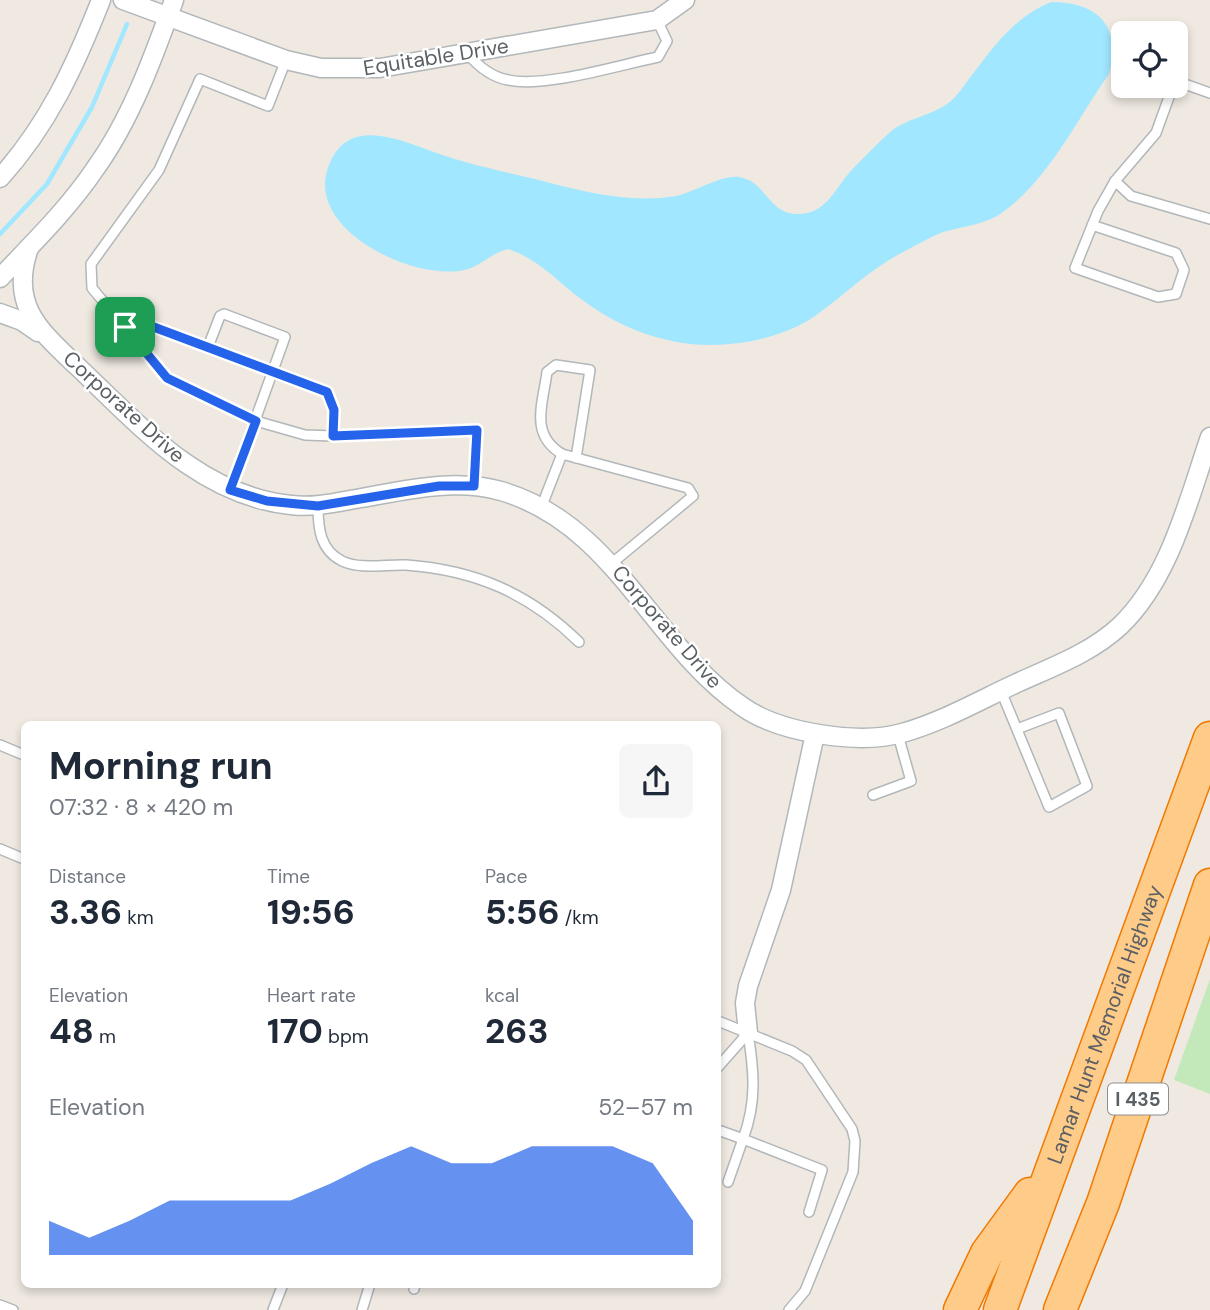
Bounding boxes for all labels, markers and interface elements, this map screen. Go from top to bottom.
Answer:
map controls [1111,21,1188,98]
button: locate [1111,21,1188,98]
street label: Equitable Drive [361,32,511,82]
pin [95,297,155,357]
icon: arrive [106,308,144,346]
street label: Corporate Drive [57,345,191,469]
street label: Corporate Drive [606,559,728,695]
text: Morning run [49,741,273,791]
button: share [619,744,693,818]
text: 07:32 · 8 × 420 m [49,792,233,822]
text: Distance [49,864,126,889]
text: Time [267,864,310,889]
text: Pace [485,864,528,889]
street label: Lamar Hunt Memorial Highway [1041,881,1169,1168]
text: 3.36 [49,889,122,935]
text: 19:56 [267,889,355,935]
text: 5:56 [485,889,560,935]
text: km [122,905,154,930]
text: /km [560,905,599,930]
text: Elevation [49,983,128,1008]
text: Heart rate [267,983,356,1008]
text: kcal [485,983,519,1008]
text: 48 [49,1008,94,1054]
text: 170 [267,1008,323,1054]
text: 263 [485,1008,549,1054]
text: m [94,1024,116,1049]
text: bpm [323,1024,369,1049]
road number: I 435 [1108,1084,1168,1114]
text: Elevation [49,1092,145,1122]
text: 52–57 m [598,1092,693,1122]

